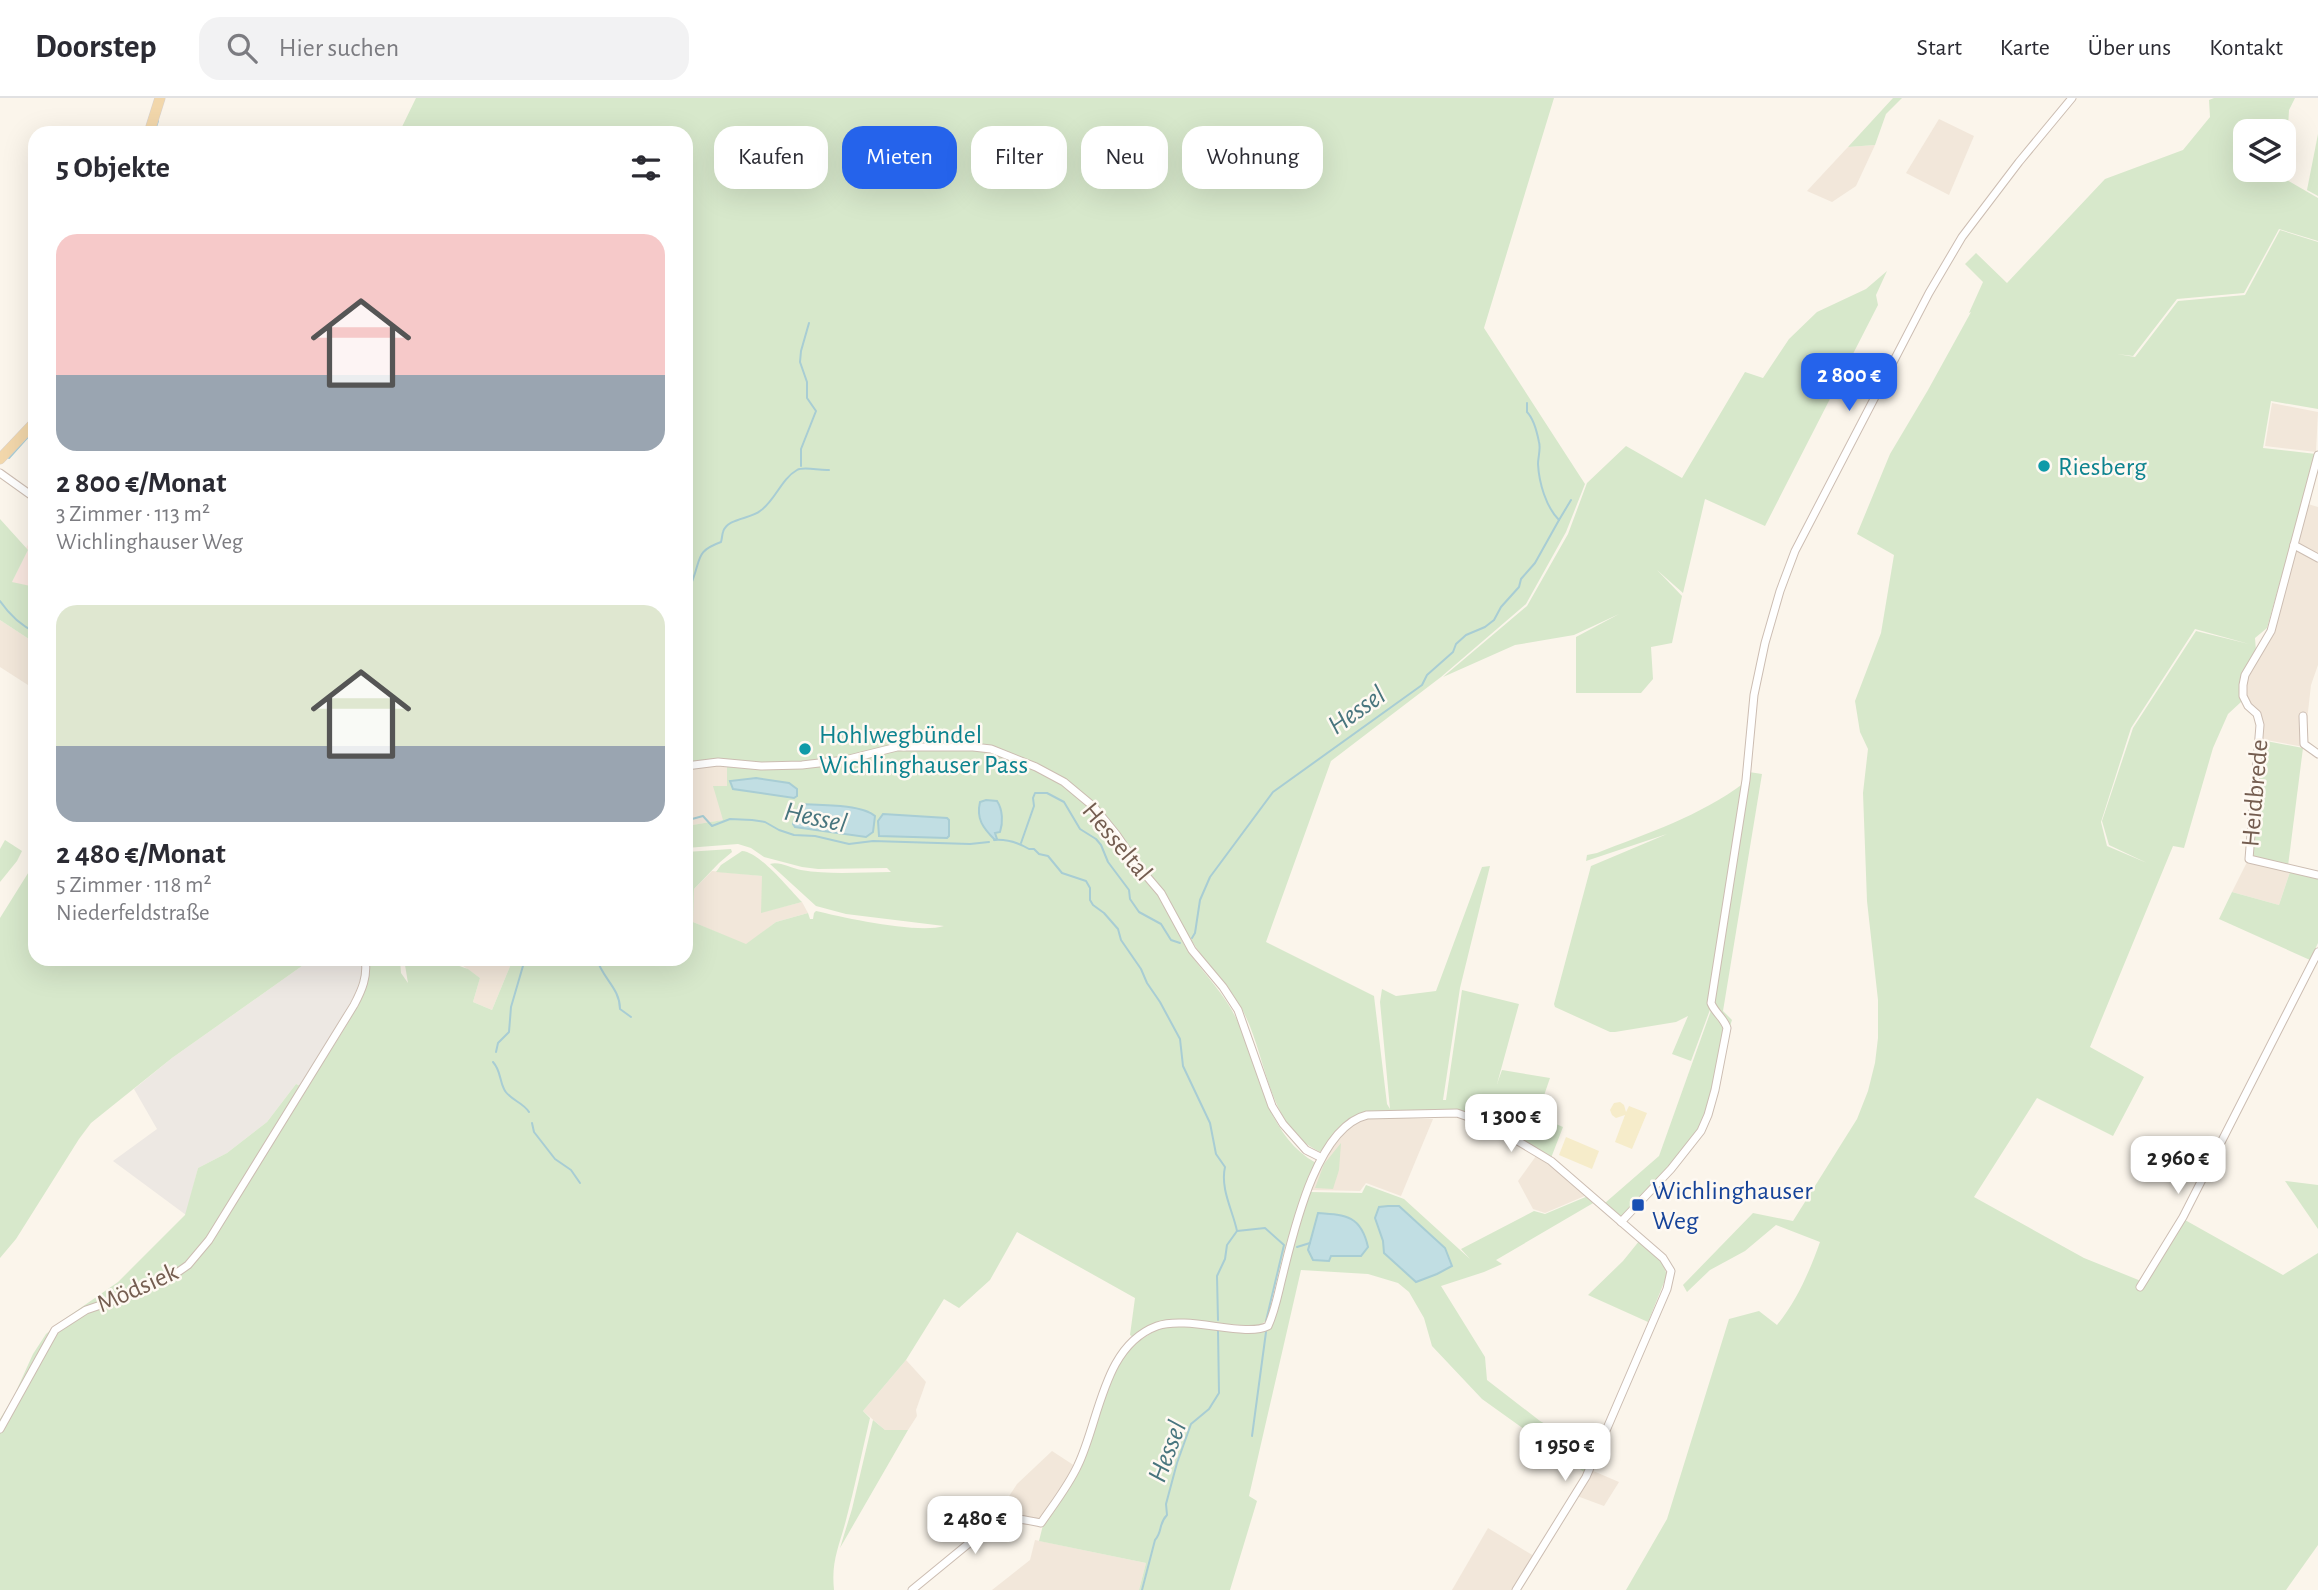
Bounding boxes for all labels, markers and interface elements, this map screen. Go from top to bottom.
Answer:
search box [199,17,689,80]
icon: search [223,29,261,67]
text: Doorstep [35,31,157,64]
text: Hier suchen [279,35,399,61]
text: Start [1917,36,1962,60]
text: Karte [2000,36,2050,60]
text: Über uns [2088,36,2171,60]
text: Kontakt [2209,36,2283,60]
map controls [2233,119,2296,182]
button: layers [2233,119,2296,182]
chip: Kaufen [714,126,828,189]
chip: Mieten [842,126,957,189]
chip: Filter [971,126,1067,189]
chip: Neu [1081,126,1168,189]
chip: Wohnung [1182,126,1323,189]
icon: filters [627,149,665,187]
text: 5 Objekte [56,153,170,183]
icon: home [298,280,424,406]
pin: 2 800 € [1784,354,1914,413]
text: 2 800 € [1817,364,1881,387]
place label: Riesberg [2058,454,2147,480]
marker: Riesberg [2036,458,2052,474]
text: 2 800 €/Monat [56,468,226,498]
text: 3 Zimmer · 113 m² [56,503,210,526]
text: Wichlinghauser Weg [56,531,243,554]
icon: home [298,651,424,777]
water label: Hessel [1323,681,1391,740]
place label: Hohlwegbündel Wichlinghauser Pass [819,722,1028,778]
street label: Heidbrede [2237,738,2273,848]
marker: Hohlwegbündel Wichlinghauser Pass [797,741,813,757]
street label: Hesseltal [1077,797,1157,886]
water label: Hessel [782,798,850,838]
text: 2 480 €/Monat [56,839,226,869]
text: 5 Zimmer · 118 m² [56,874,212,897]
text: Niederfeldstraße [56,902,210,925]
pin: 1 300 € [1446,1094,1576,1154]
text: 1 300 € [1481,1105,1541,1128]
pin: 2 960 € [2113,1136,2243,1196]
text: 2 960 € [2147,1147,2209,1170]
place label: Wichlinghauser Weg [1652,1178,1813,1234]
marker: Wichlinghauser Weg [1630,1197,1646,1213]
street label: Mödsiek [93,1258,182,1317]
water label: Hessel [1143,1417,1192,1486]
pin: 1 950 € [1500,1424,1630,1483]
text: 1 950 € [1536,1434,1595,1457]
pin: 2 480 € [910,1496,1040,1556]
text: 2 480 € [943,1507,1007,1530]

